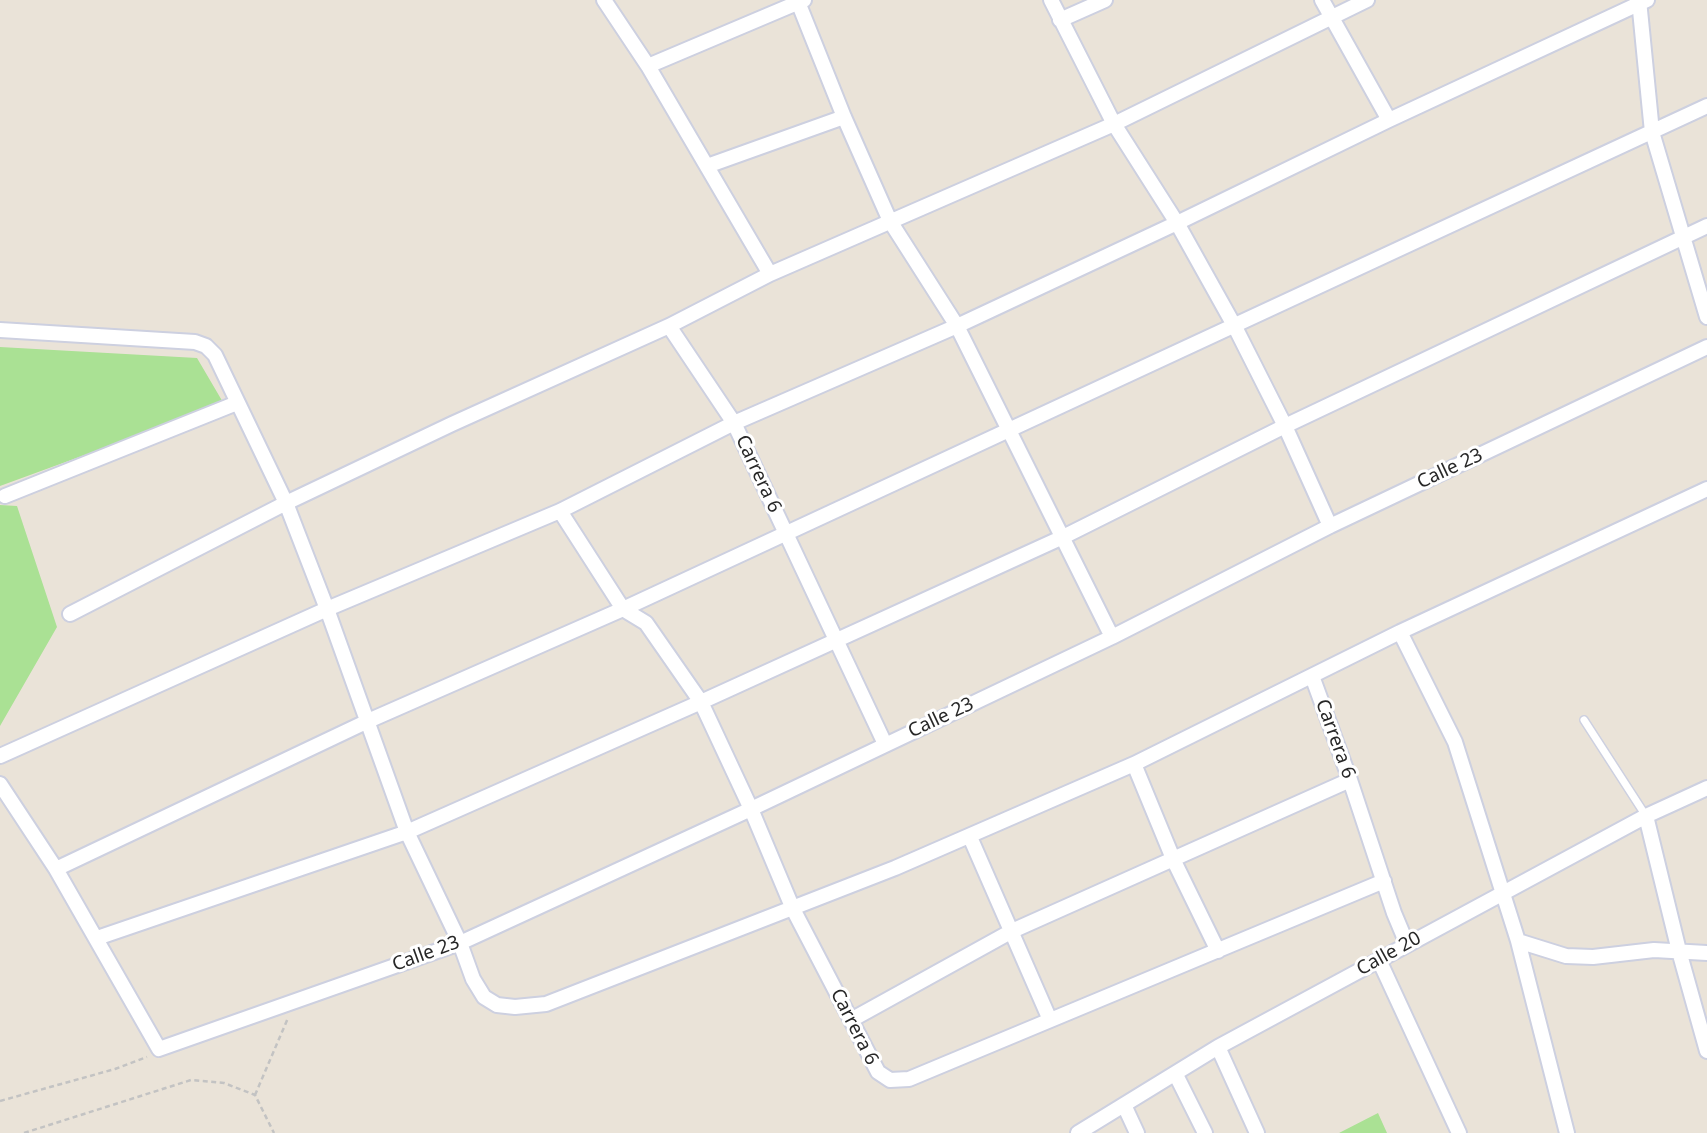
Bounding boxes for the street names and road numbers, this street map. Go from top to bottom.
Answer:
street label: Carrera 6 [730,432,786,516]
street label: Calle 23 [1414,444,1486,494]
street label: Calle 23 [905,693,977,743]
street label: Carrera 6 [1310,696,1360,782]
street label: Calle 20 [1353,927,1425,981]
street label: Calle 23 [389,931,463,977]
street label: Carrera 6 [825,985,883,1069]

